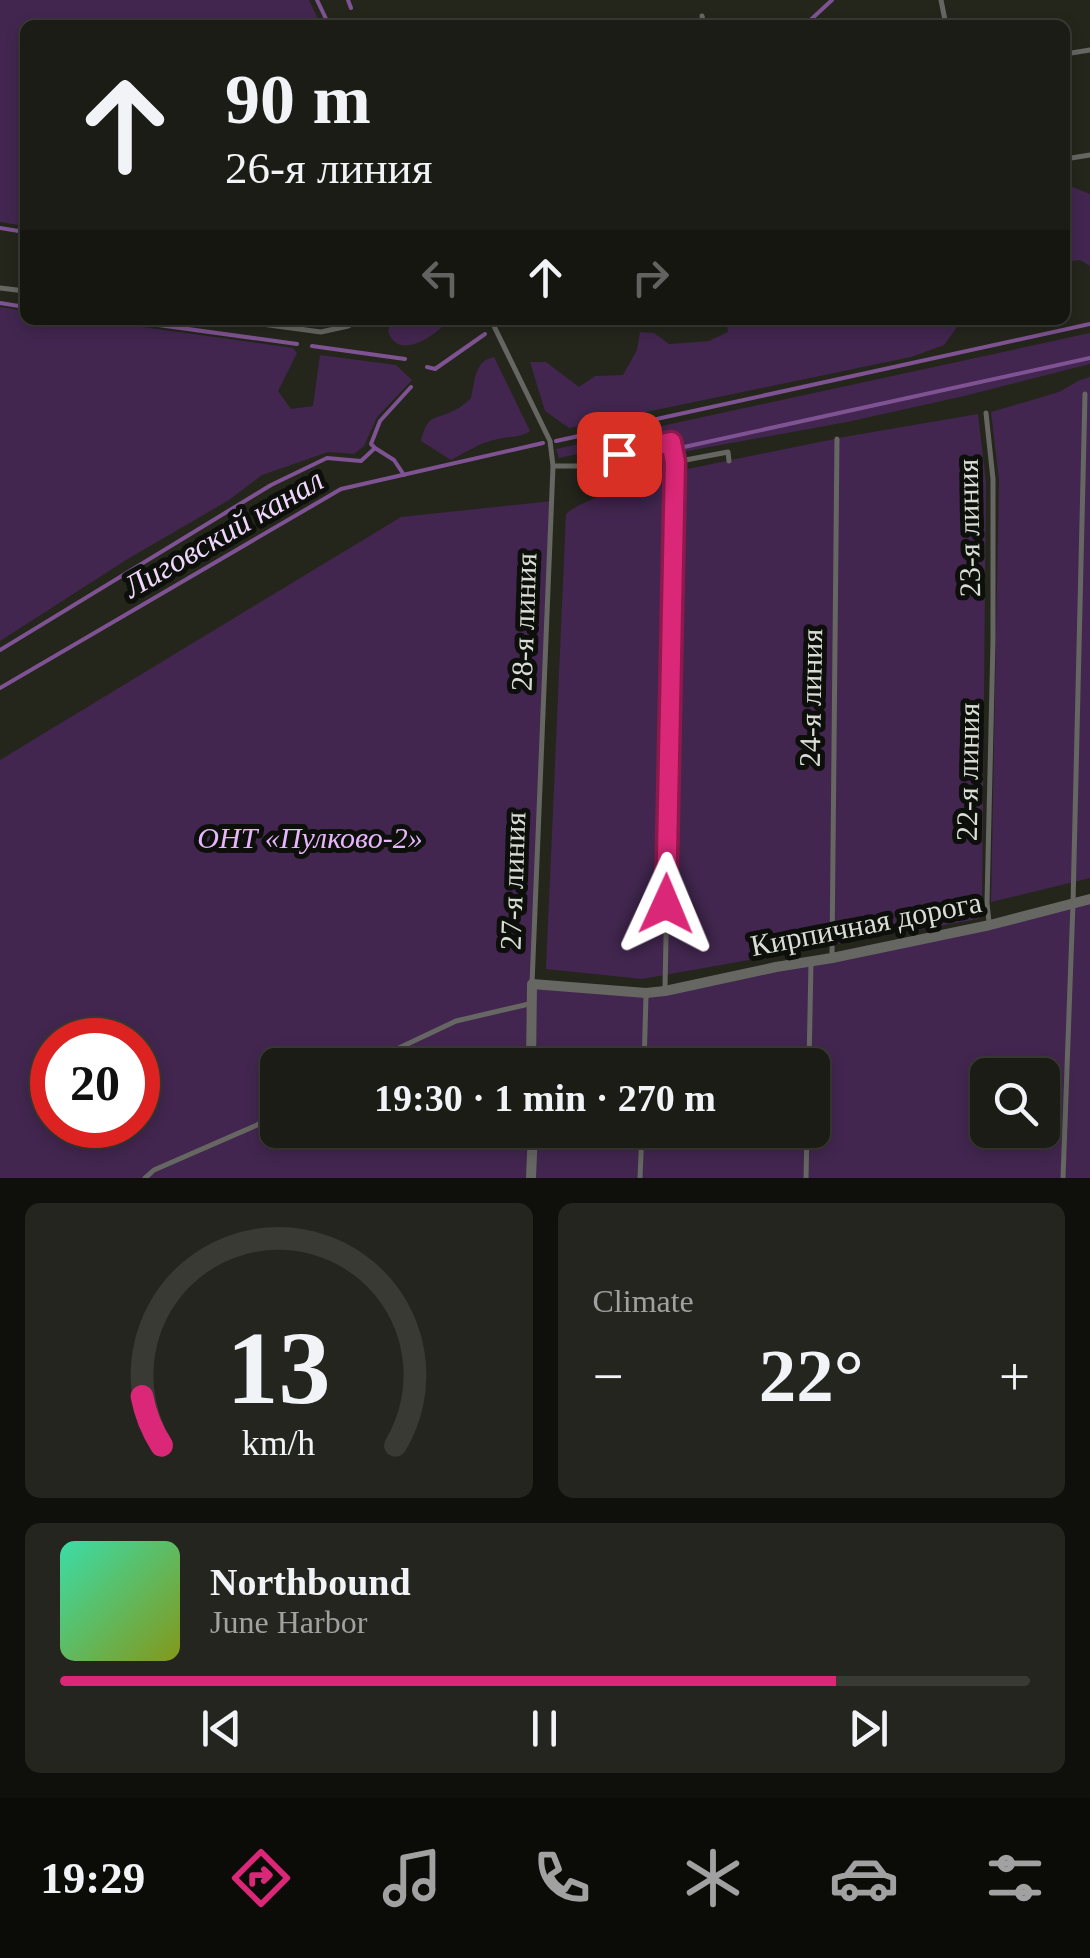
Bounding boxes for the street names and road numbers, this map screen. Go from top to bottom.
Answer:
street label: 23-я линия [951,458,986,597]
street label: 28-я линия [505,552,542,692]
street label: 24-я линия [793,628,828,767]
street label: 22-я линия [950,702,985,841]
street label: 27-я линия [494,811,531,951]
street label: Кирпичная дорога [747,885,984,962]

